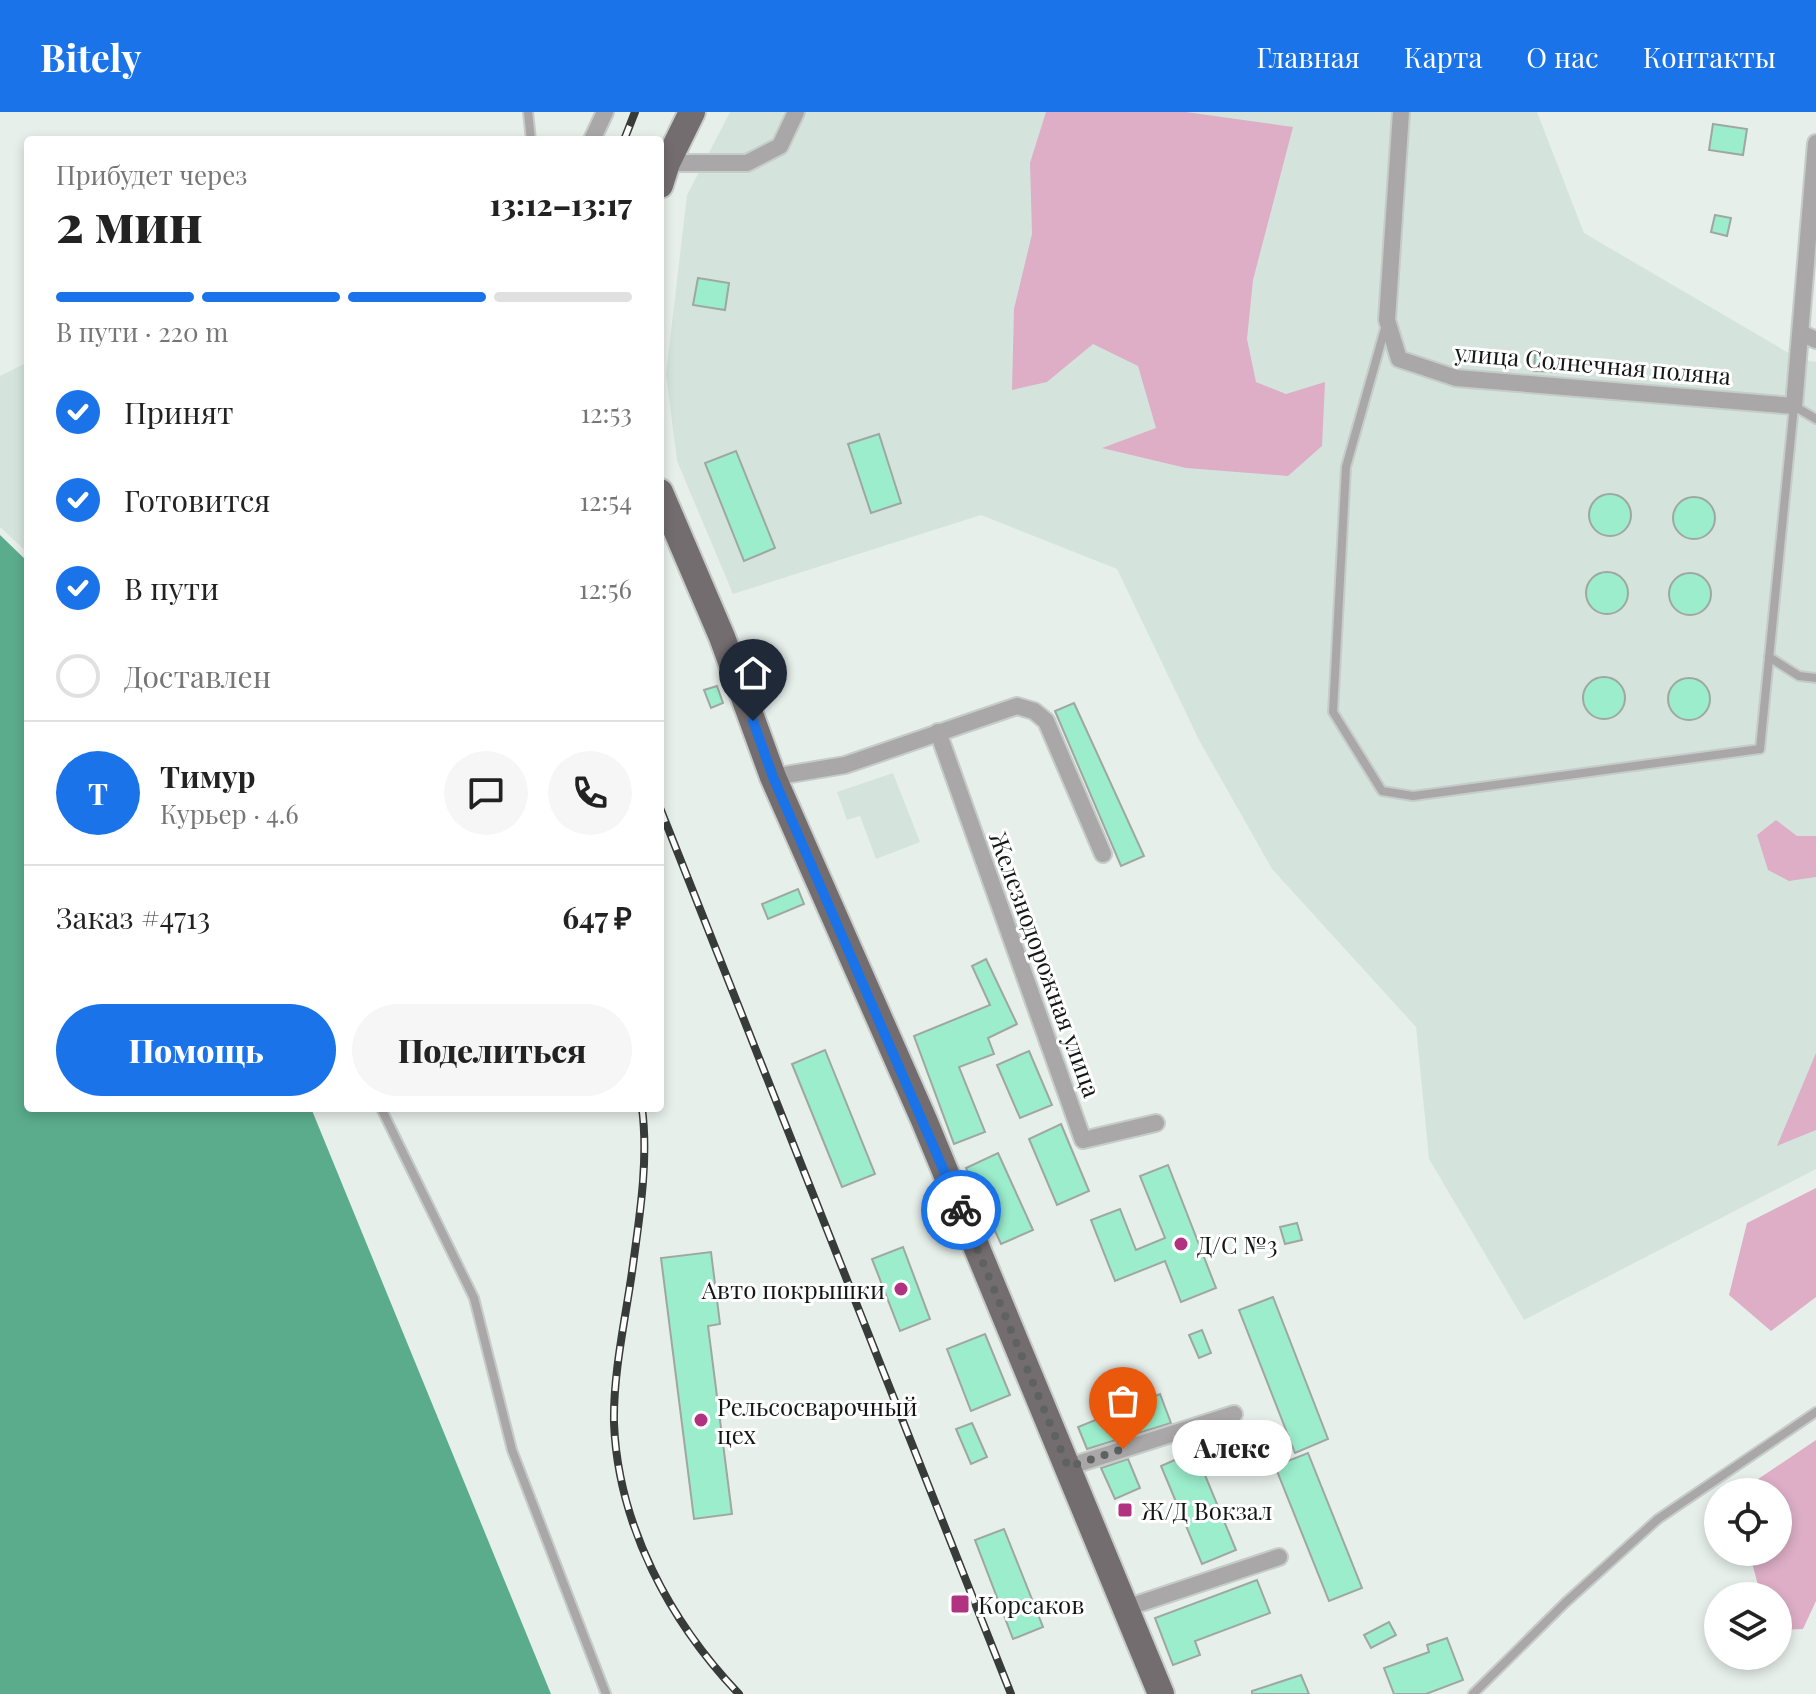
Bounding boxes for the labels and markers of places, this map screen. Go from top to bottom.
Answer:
pin [719,639,787,721]
place label: Д/С №3 [1197,1228,1278,1260]
marker: Д/С №3 [1172,1235,1190,1253]
place label: Авто покрышки [701,1273,885,1305]
marker: Авто покрышки [892,1280,910,1298]
pin [1089,1367,1157,1449]
place label: Рельсосварочный цех [717,1390,917,1450]
marker: Рельсосварочный цех [692,1411,710,1429]
callout: Алекс [1171,1421,1291,1477]
place label: Ж/Д Вокзал [1141,1494,1272,1526]
marker: Ж/Д Вокзал [1116,1501,1134,1519]
place label: Корсаков [978,1588,1084,1620]
marker: Корсаков [949,1593,971,1615]

